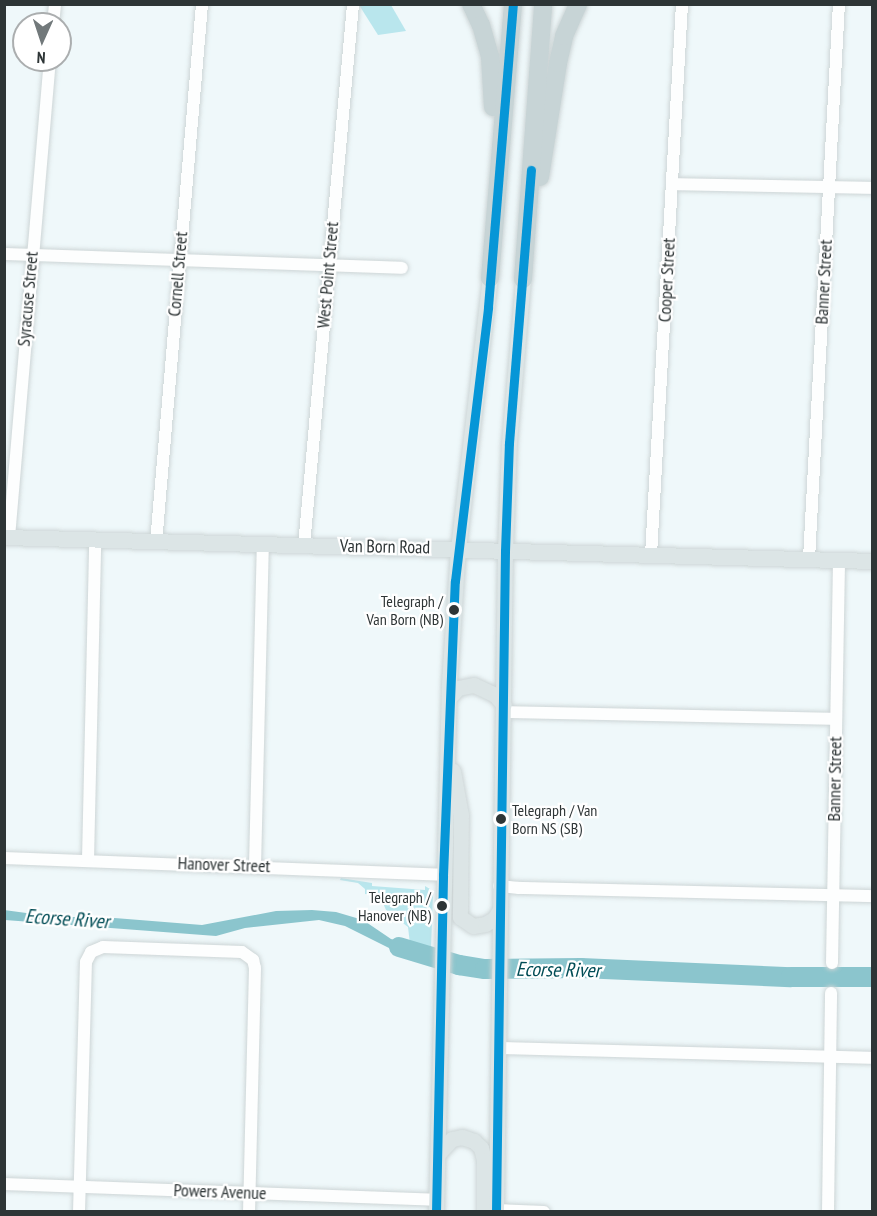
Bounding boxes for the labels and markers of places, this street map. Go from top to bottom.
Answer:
place label: Telegraph / Van Born (NB) [367,591,443,629]
marker: Telegraph / Van Born (NB) [448,604,460,616]
place label: Telegraph / Van Born NS (SB) [512,800,598,838]
marker: Telegraph / Van Born NS (SB) [495,813,507,825]
place label: Telegraph / Hanover (NB) [358,887,431,925]
marker: Telegraph / Hanover (NB) [436,900,448,912]

